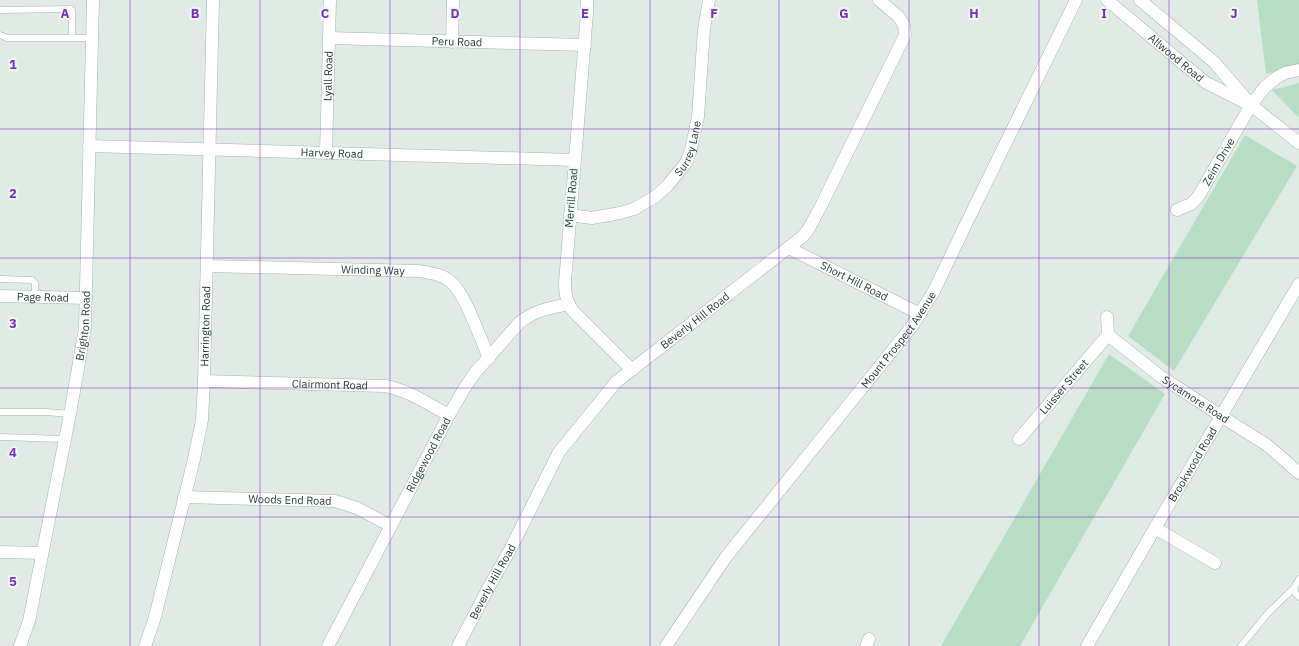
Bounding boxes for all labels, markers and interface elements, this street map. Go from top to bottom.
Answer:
text: A [61,5,70,22]
text: B [191,5,200,22]
text: C [321,5,330,22]
text: D [450,5,460,22]
text: E [581,5,589,22]
text: F [710,5,718,22]
text: G [839,5,849,22]
text: H [969,5,979,22]
text: I [1101,5,1107,22]
text: J [1230,5,1238,22]
street label: Allwood Road [1145,31,1207,85]
street label: Peru Road [431,34,482,49]
street label: Lyall Road [320,51,336,101]
text: 1 [9,56,17,73]
street label: Surrey Lane [671,119,704,179]
street label: Zeim Drive [1199,135,1238,188]
street label: Harvey Road [300,145,363,161]
street label: Merrill Road [561,168,581,228]
text: 2 [9,185,17,202]
street label: Short Hill Road [818,258,890,304]
street label: Winding Way [341,262,405,278]
street label: Harrington Road [197,286,213,367]
street label: Page Road [17,289,69,305]
street label: Beverly Hill Road [657,289,732,352]
street label: Mount Prospect Avenue [858,289,939,391]
street label: Brighton Road [72,291,93,362]
text: 3 [9,315,17,332]
street label: Luisser Street [1036,356,1091,417]
street label: Sycamore Road [1160,372,1232,426]
street label: Clairmont Road [292,376,368,393]
street label: Ridgewood Road [403,415,454,495]
street label: Brookwood Road [1165,425,1220,504]
text: 4 [9,444,17,461]
street label: Woods End Road [248,492,332,508]
street label: Beverly Hill Road [466,542,519,622]
text: 5 [9,573,17,590]

